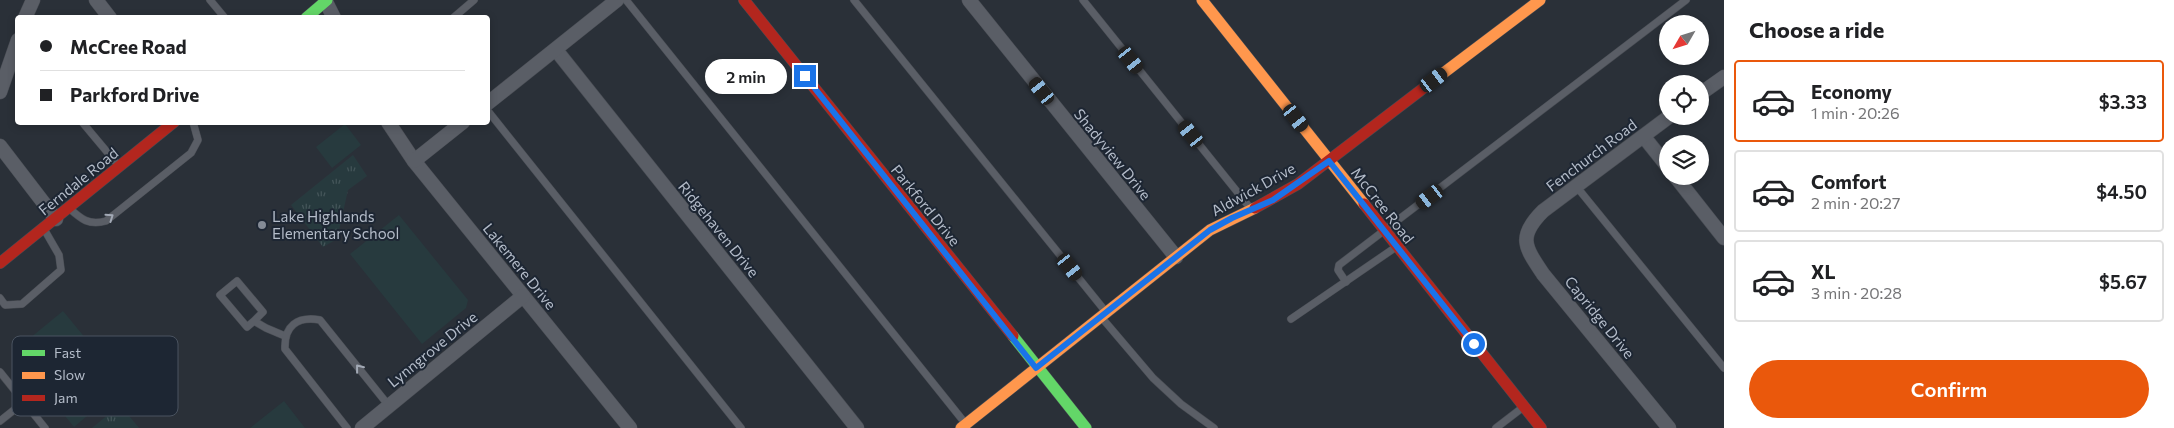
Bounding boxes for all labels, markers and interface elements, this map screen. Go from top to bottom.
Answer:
north arrow [1659,15,1709,65]
map controls [1659,15,1709,185]
text: Choose a ride [1749,16,1884,43]
text: McCree Road [70,35,187,58]
car [1115,44,1146,76]
callout: 2 min [705,58,788,94]
route end [794,65,816,87]
car [1417,65,1450,95]
text: 2 min [726,67,766,86]
car [1026,75,1057,107]
button: locate [1659,75,1709,125]
icon: car [1751,79,1796,124]
text: Economy [1811,80,1892,103]
text: Parkford Drive [70,83,199,106]
text: $3.33 [2099,90,2147,113]
car [1280,102,1311,134]
text: 1 min · 20:26 [1811,103,1900,122]
street label: Shadyview Drive [1071,105,1155,203]
street label: Fenchurch Road [1542,115,1640,195]
car [1175,118,1206,150]
button: layers [1659,135,1709,185]
street label: Ferndale Road [35,144,121,218]
street label: Aldwick Drive [1208,158,1298,219]
street label: Parkford Drive [888,161,964,249]
street label: McCree Road [1348,163,1418,247]
icon: car [1751,169,1796,214]
text: Comfort [1811,170,1887,193]
street label: Ridgehaven Drive [675,178,763,280]
text: $4.50 [2096,180,2147,203]
car [1413,182,1446,212]
text: 2 min · 20:27 [1811,193,1900,212]
place label: Lake Highlands Elementary School [272,207,399,242]
one-way arrow [104,214,114,223]
marker: Lake Highlands Elementary School [256,219,268,231]
street label: Lakemere Drive [480,219,560,313]
car [1054,251,1085,283]
icon: car [1751,259,1796,304]
text: XL [1811,260,1836,283]
text: $5.67 [2099,270,2147,293]
street label: Capridge Drive [1561,272,1639,362]
text: 3 min · 20:28 [1811,283,1902,302]
street label: Lynngrove Drive [384,307,481,391]
route start [1463,333,1485,355]
legend [12,336,178,416]
text: Fast [54,344,81,361]
button: Confirm [1749,360,2149,418]
one-way arrow [356,365,364,374]
text: Slow [54,366,85,383]
text: Jam [54,389,78,406]

